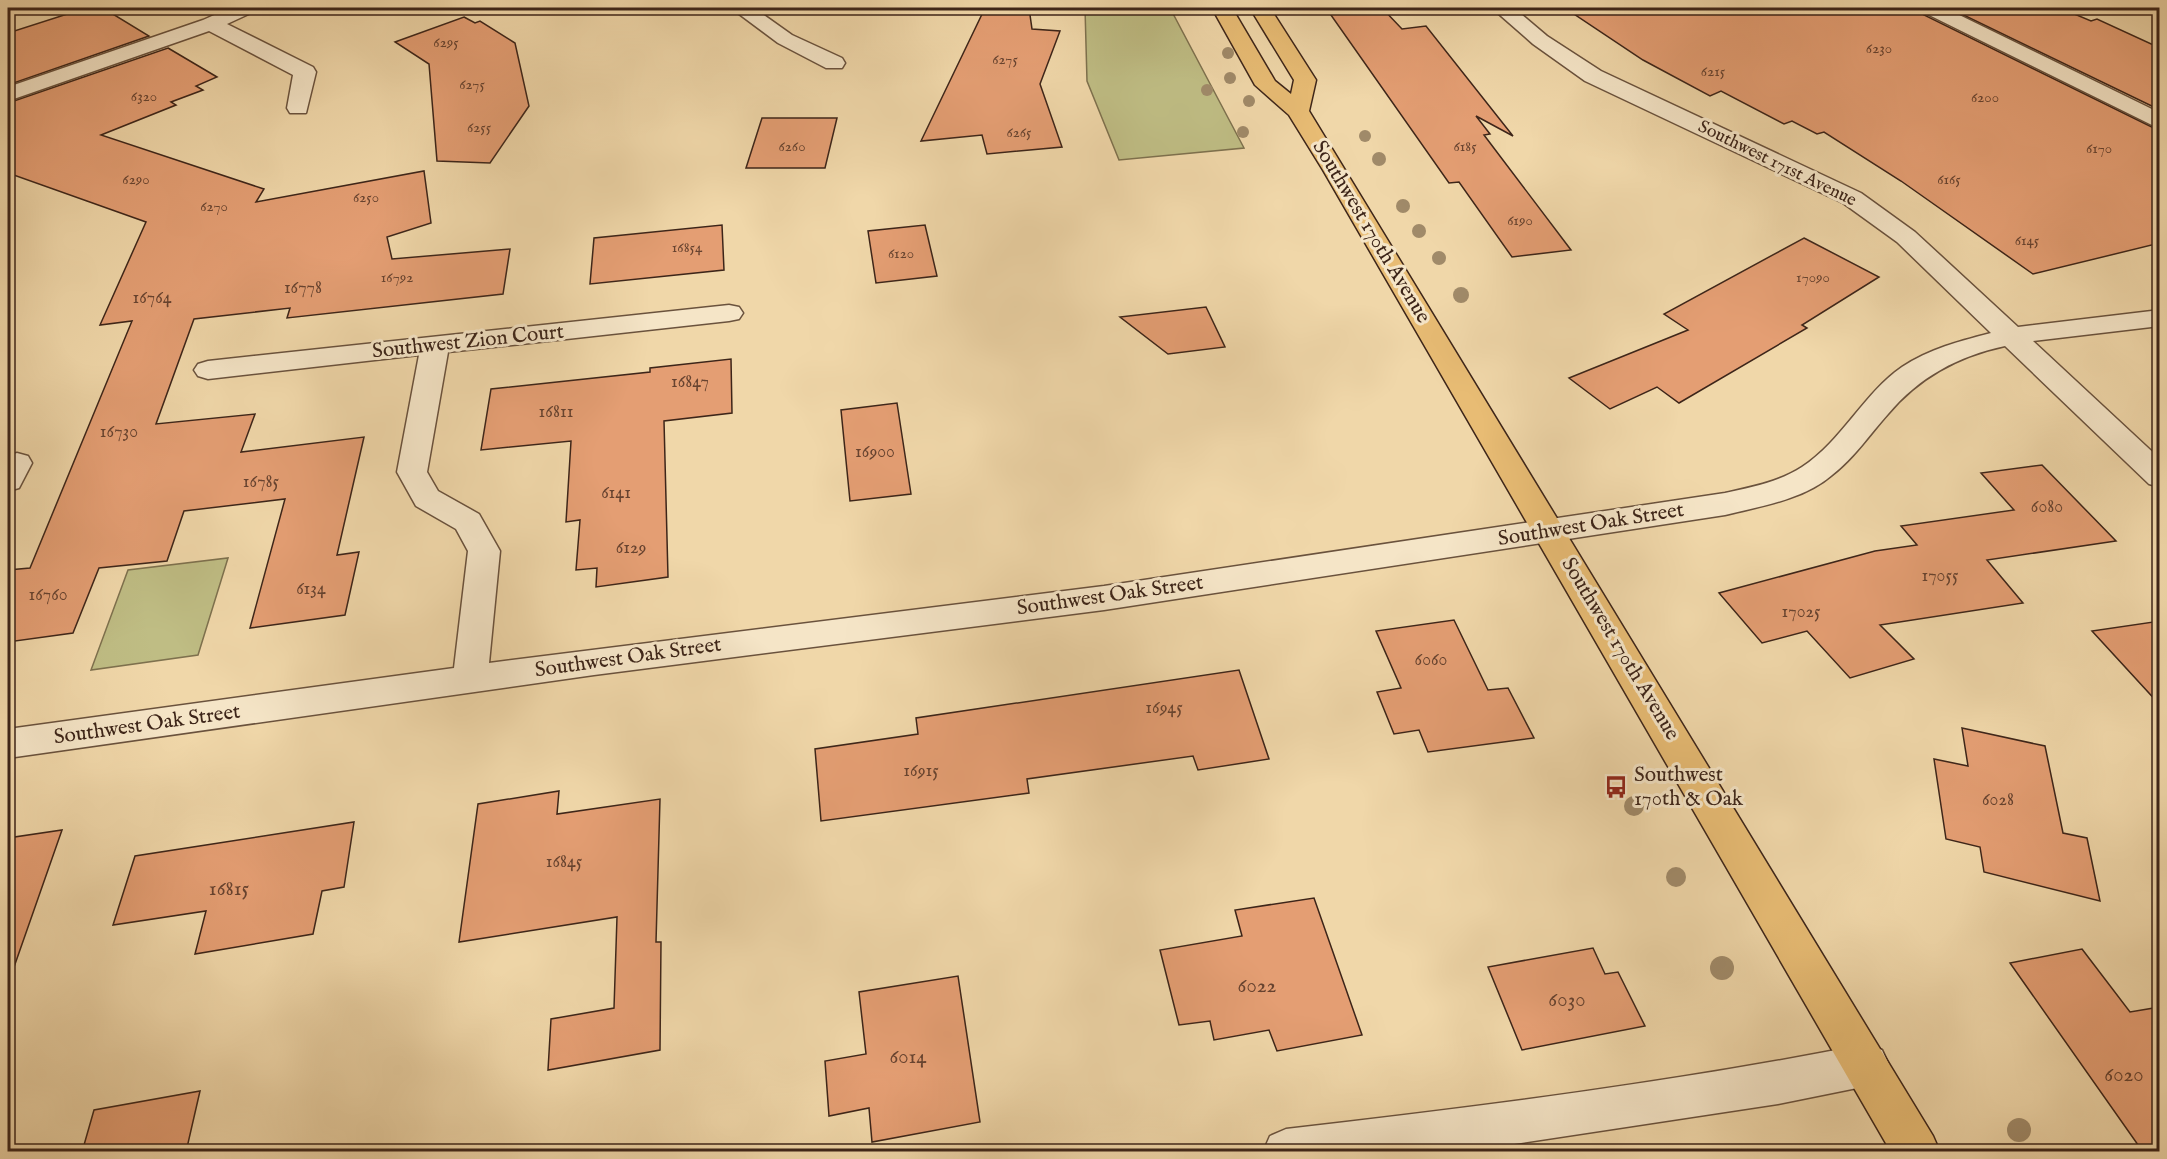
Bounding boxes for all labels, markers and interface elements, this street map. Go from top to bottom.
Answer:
house number: 6295 [433,33,459,52]
house number: 6230 [1866,39,1892,58]
house number: 6275 [992,50,1018,69]
house number: 6215 [1701,62,1726,81]
house number: 6275 [459,75,485,94]
house number: 6320 [131,87,157,106]
house number: 6200 [1971,88,1999,107]
street label: Southwest 171st Avenue [1694,116,1860,212]
house number: 6255 [467,118,492,137]
house number: 6265 [1006,123,1032,142]
street label: Southwest 170th Avenue [1306,136,1436,329]
house number: 6260 [778,137,806,156]
house number: 6185 [1453,137,1477,156]
house number: 6170 [2086,139,2112,158]
house number: 6290 [122,170,150,189]
house number: 6165 [1937,170,1961,189]
house number: 6250 [353,188,379,207]
house number: 6270 [200,197,228,216]
house number: 6190 [1507,211,1533,230]
house number: 6145 [2015,231,2040,250]
house number: 16854 [672,238,703,257]
house number: 6120 [888,244,914,263]
house number: 16792 [381,268,413,287]
house number: 17090 [1796,268,1830,287]
house number: 16778 [284,277,322,300]
house number: 16764 [132,287,172,310]
street label: Southwest Zion Court [371,318,565,366]
house number: 16847 [671,371,709,394]
house number: 16811 [539,401,573,424]
house number: 16730 [100,421,138,444]
house number: 16900 [855,441,895,464]
house number: 16785 [243,471,280,494]
house number: 6141 [601,482,631,505]
house number: 6080 [2031,496,2063,519]
street label: Southwest Oak Street [1496,497,1686,553]
house number: 6129 [616,537,646,560]
street label: Southwest 170th Avenue [1555,553,1685,746]
house number: 17055 [1921,565,1959,588]
street label: Southwest Oak Street [1015,570,1205,622]
house number: 6134 [296,578,326,601]
house number: 16760 [28,584,68,607]
house number: 17025 [1782,601,1821,624]
street label: Southwest Oak Street [533,632,723,684]
house number: 6060 [1415,649,1447,672]
house number: 16945 [1145,697,1183,720]
street label: Southwest Oak Street [52,699,242,751]
house number: 16915 [903,760,939,783]
place label: Southwest 170th & Oak [1634,762,1744,813]
bus stop icon: Southwest 170th & Oak [1603,774,1629,800]
house number: 6028 [1982,789,2014,812]
house number: 16845 [546,851,583,874]
house number: 16815 [209,876,250,903]
house number: 6022 [1238,973,1277,1000]
house number: 6030 [1548,987,1586,1014]
house number: 6014 [889,1044,927,1071]
house number: 6020 [2104,1062,2144,1089]

